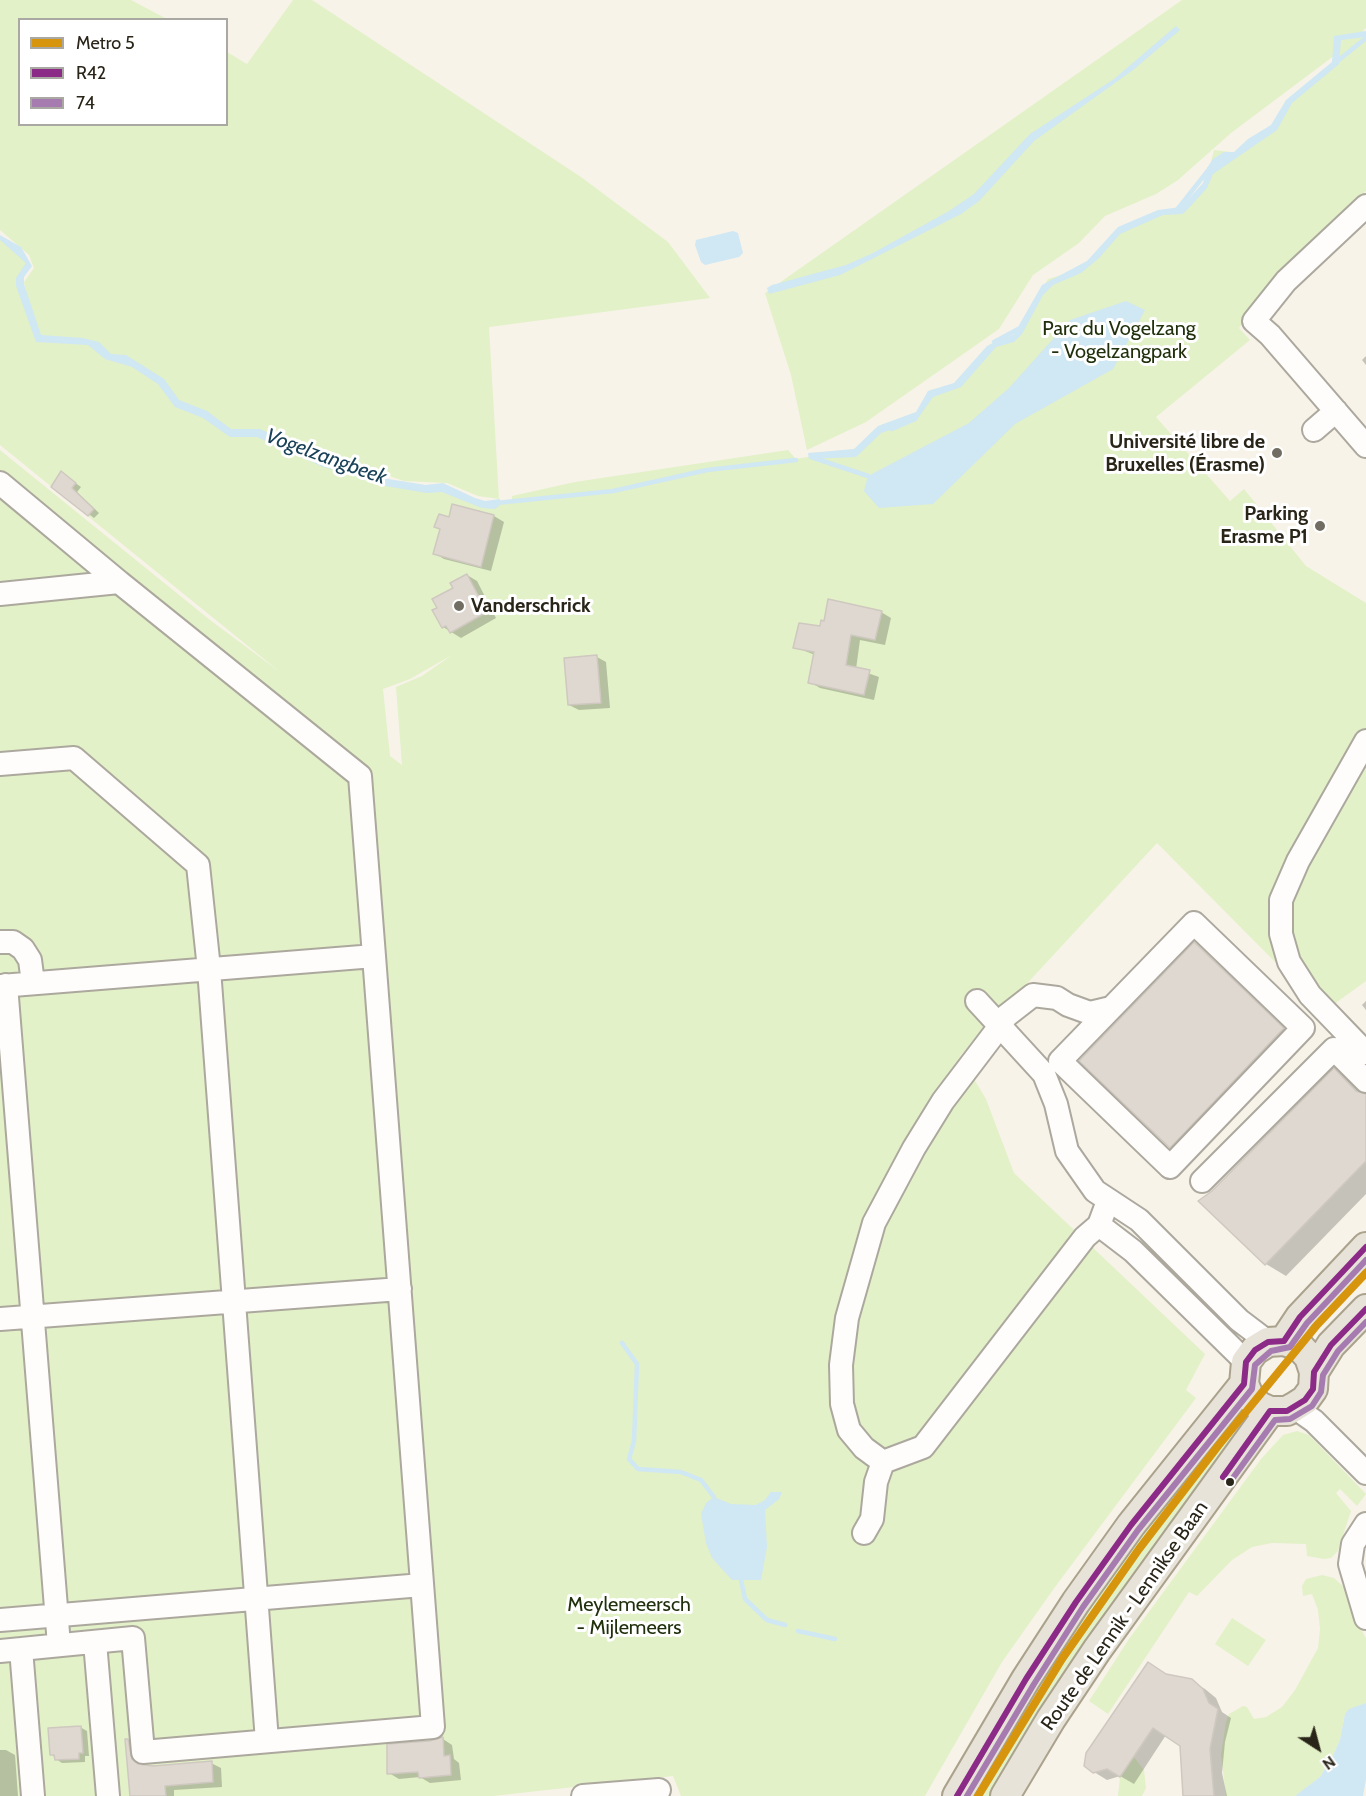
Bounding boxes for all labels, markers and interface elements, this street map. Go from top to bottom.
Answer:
legend [18,18,228,126]
text: Metro 5 [76,32,135,54]
text: R42 [76,62,106,84]
text: 74 [76,92,95,114]
park label: Parc du Vogelzang - Vogelzangpark [1042,317,1196,364]
water label: Vogelzangbeek [262,424,390,490]
place label: Université libre de Bruxelles (Érasme) [1105,430,1265,477]
marker: Université libre de Bruxelles (Érasme) [1270,446,1284,460]
place label: Parking Erasme P1 [1220,502,1308,549]
marker: Parking Erasme P1 [1313,519,1327,533]
place label: Vanderschrick [471,594,591,618]
marker: Vanderschrick [452,599,466,613]
unlabelled marker [1224,1476,1236,1488]
street label: Route de Lennik - Lennikse Baan [1036,1497,1214,1735]
park label: Meylemeersch - Mijlemeers [567,1593,691,1640]
north arrow [1288,1718,1348,1778]
text: N [1319,1752,1339,1774]

